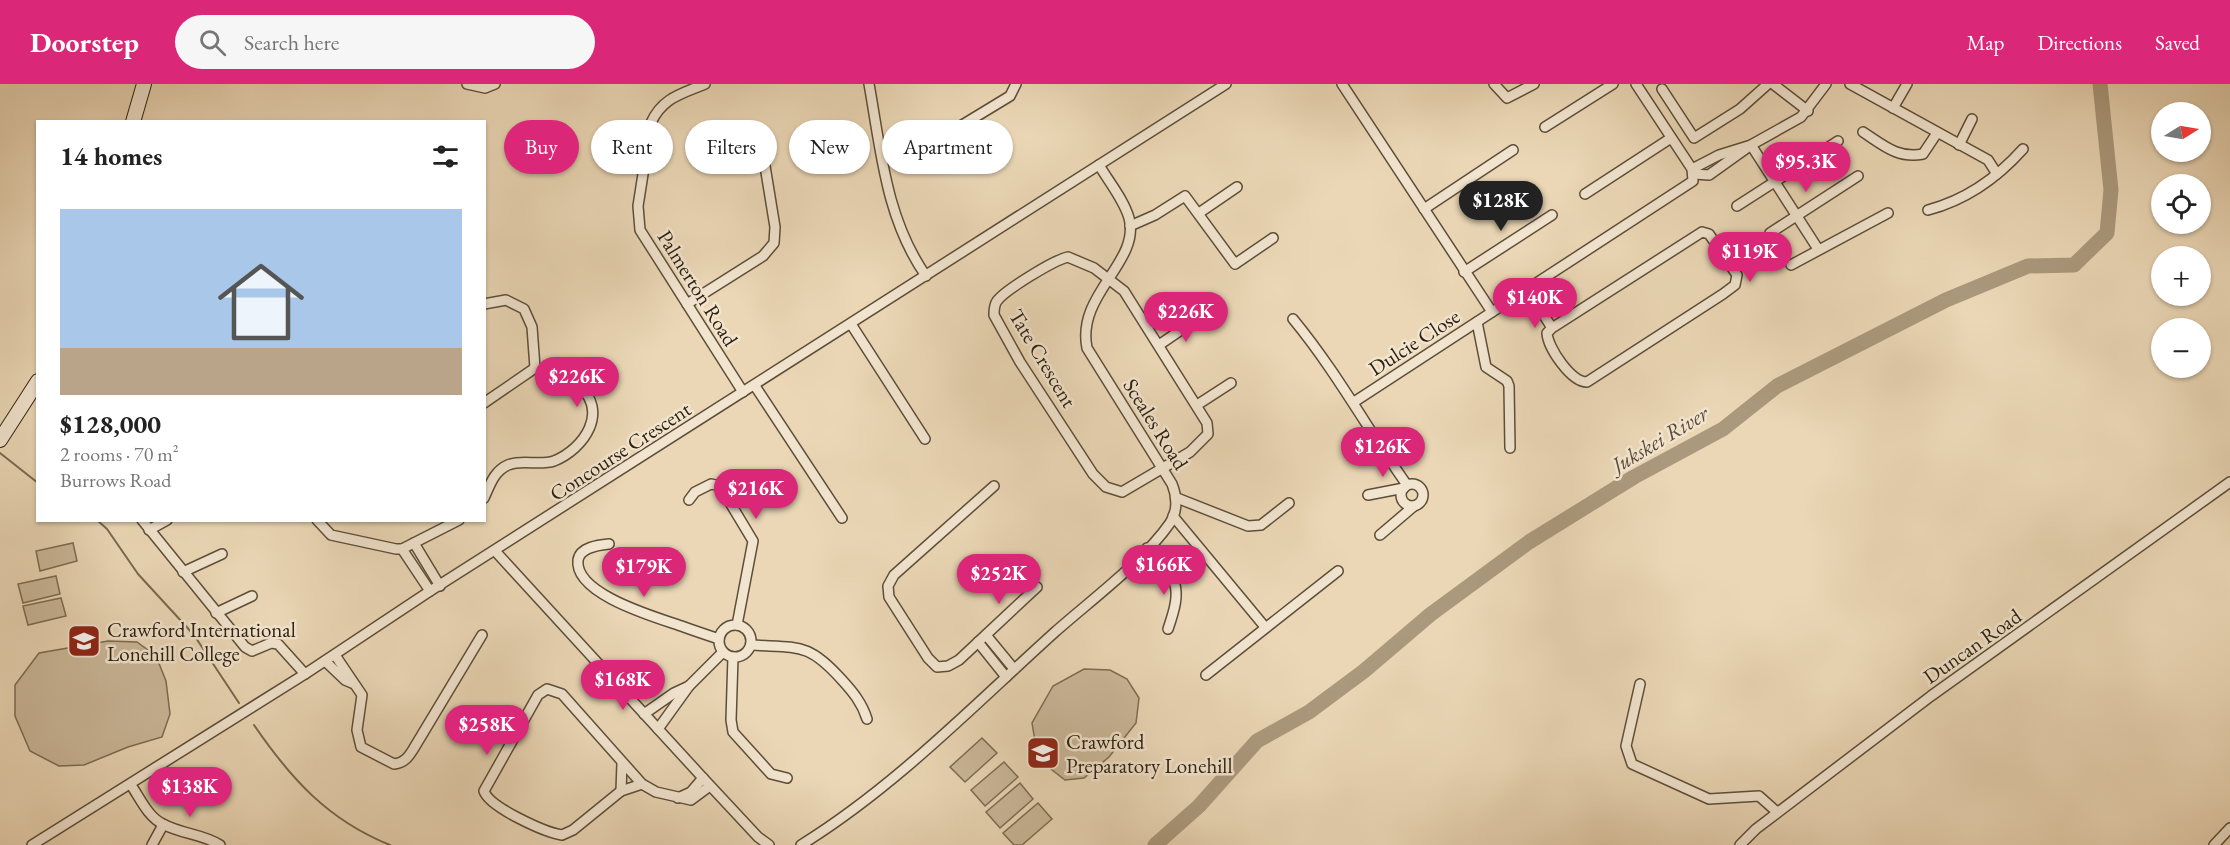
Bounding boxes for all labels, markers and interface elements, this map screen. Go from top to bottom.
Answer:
search box [175,15,595,69]
text: Doorstep [30,24,139,60]
icon: search [196,26,229,59]
text: Search here [244,28,339,57]
text: Map [1967,29,2004,56]
text: Directions [2037,29,2122,56]
text: Saved [2155,29,2200,56]
north arrow [2151,102,2211,162]
map controls [2151,102,2211,378]
chip: Buy [504,120,579,174]
chip: Rent [591,120,673,174]
chip: Filters [685,120,777,174]
chip: New [789,120,870,174]
chip: Apartment [882,120,1013,174]
text: 14 homes [60,139,162,173]
icon: filters [429,140,462,173]
pin: $95.3K [1757,142,1855,193]
text: $95.3K [1775,148,1837,174]
button: locate [2151,174,2211,234]
pin: $128K [1459,181,1543,232]
text: $128K [1473,187,1529,213]
street label: Palmerton Road [652,225,745,351]
pin: $119K [1708,232,1792,283]
text: $119K [1722,238,1778,264]
button: + [2151,246,2211,306]
icon: home [207,248,315,356]
pin: $140K [1493,278,1577,329]
text: $140K [1507,284,1563,310]
pin: $226K [1144,292,1228,343]
text: $226K [1158,298,1214,324]
street label: Dulcie Close [1363,303,1465,381]
street label: Tate Crescent [1003,304,1083,412]
button: − [2151,318,2211,378]
pin: $226K [535,357,619,408]
text: $226K [549,363,605,389]
street label: Sceales Road [1117,373,1195,475]
street label: Concourse Crescent [544,395,696,507]
water label: Jukskei River [1602,398,1715,482]
text: $128,000 [60,407,161,441]
pin: $126K [1341,427,1425,478]
text: $126K [1355,433,1411,459]
text: 2 rooms · 70 m² [60,441,179,467]
text: Burrows Road [60,467,171,493]
pin: $216K [714,469,798,520]
text: $216K [728,475,784,501]
pin: $166K [1122,545,1206,596]
pin: $179K [602,547,686,598]
text: $166K [1136,551,1192,577]
text: $179K [616,553,672,579]
pin: $252K [957,554,1041,605]
text: $252K [971,560,1027,586]
street label: Duncan Road [1918,602,2027,690]
place label: Crawford International Lonehill College [107,616,296,667]
school or university icon: Crawford International Lonehill College [66,623,102,659]
pin: $168K [581,660,665,711]
text: $168K [595,666,651,692]
pin: $258K [445,705,529,756]
text: $258K [459,711,515,737]
place label: Crawford Preparatory Lonehill [1066,728,1232,779]
school or university icon: Crawford Preparatory Lonehill [1025,735,1061,771]
pin: $138K [148,767,232,818]
text: $138K [162,773,218,799]

